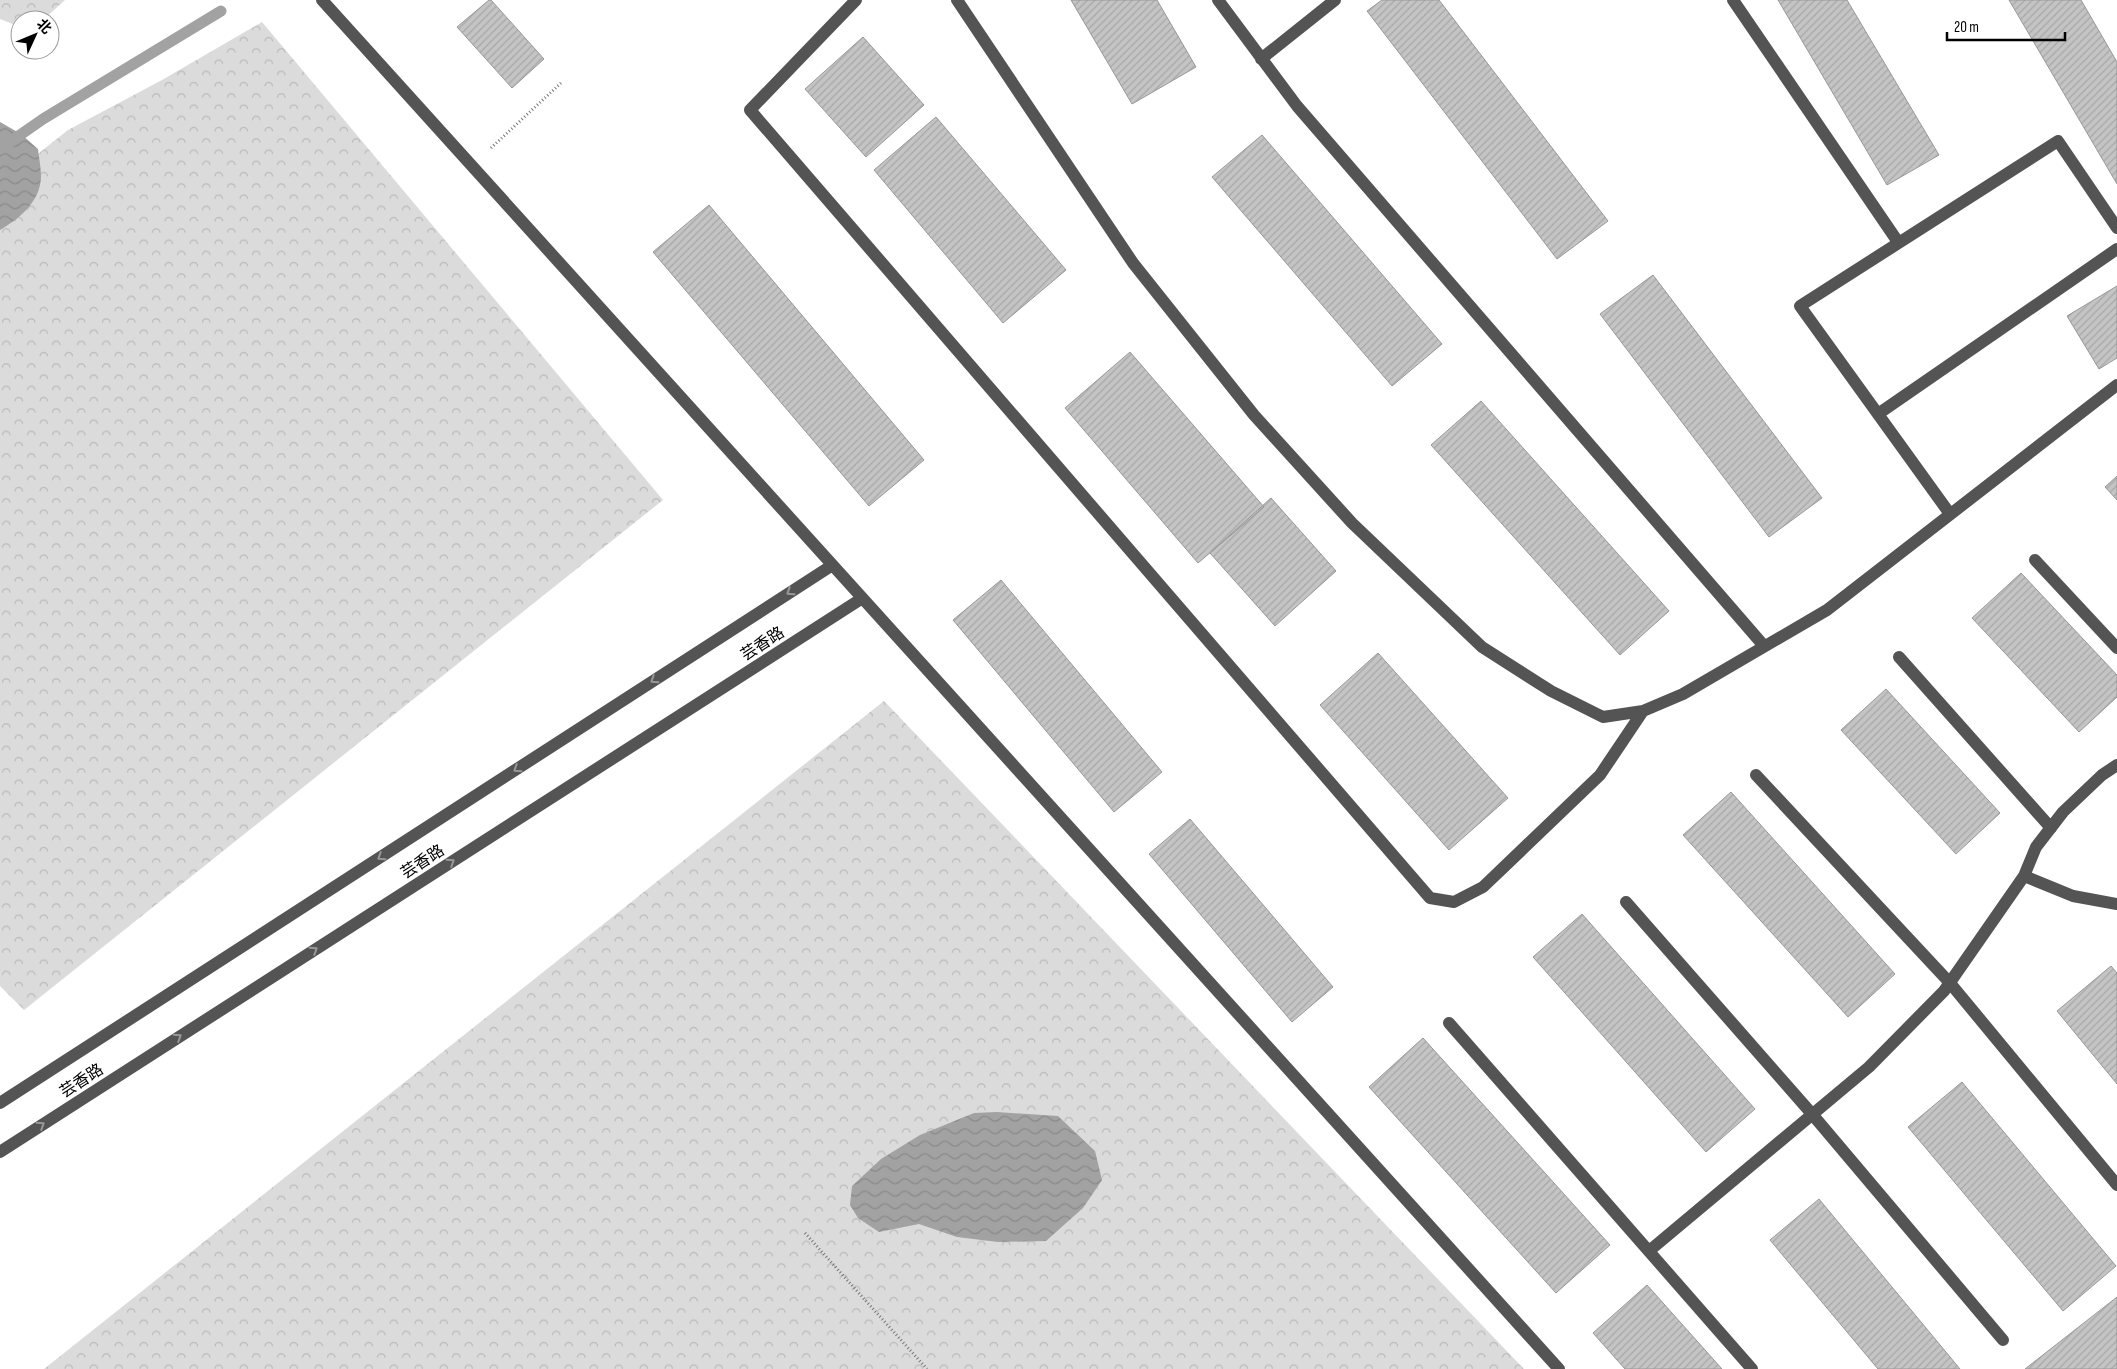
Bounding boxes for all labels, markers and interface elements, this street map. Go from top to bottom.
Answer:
north arrow [10,10,60,60]
scale bar [1947,10,2064,42]
text: 北 [33,15,55,37]
text: 20 m [1954,18,1979,37]
one-way arrow [786,586,795,596]
street label: 芸香路 [738,623,788,665]
one-way arrow [650,674,659,684]
one-way arrow [513,762,522,772]
street label: 芸香路 [398,841,448,883]
one-way arrow [377,850,386,860]
one-way arrow [446,858,455,868]
one-way arrow [309,946,318,956]
one-way arrow [172,1034,181,1044]
street label: 芸香路 [57,1060,107,1102]
one-way arrow [36,1122,45,1132]

